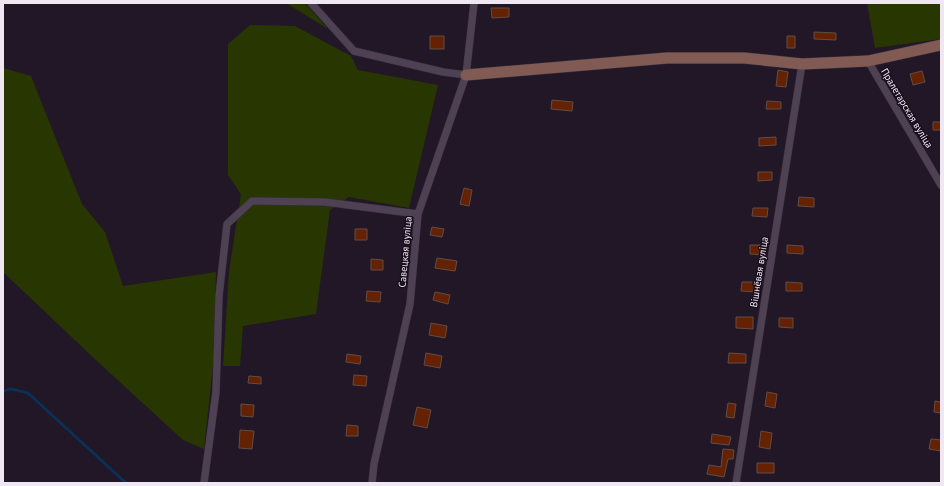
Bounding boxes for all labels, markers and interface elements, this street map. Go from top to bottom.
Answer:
street label: Пралетарская вуліца [878,66,936,150]
street label: Савецкая вуліца [395,216,415,288]
street label: Вішнёвая вуліца [747,236,771,308]

